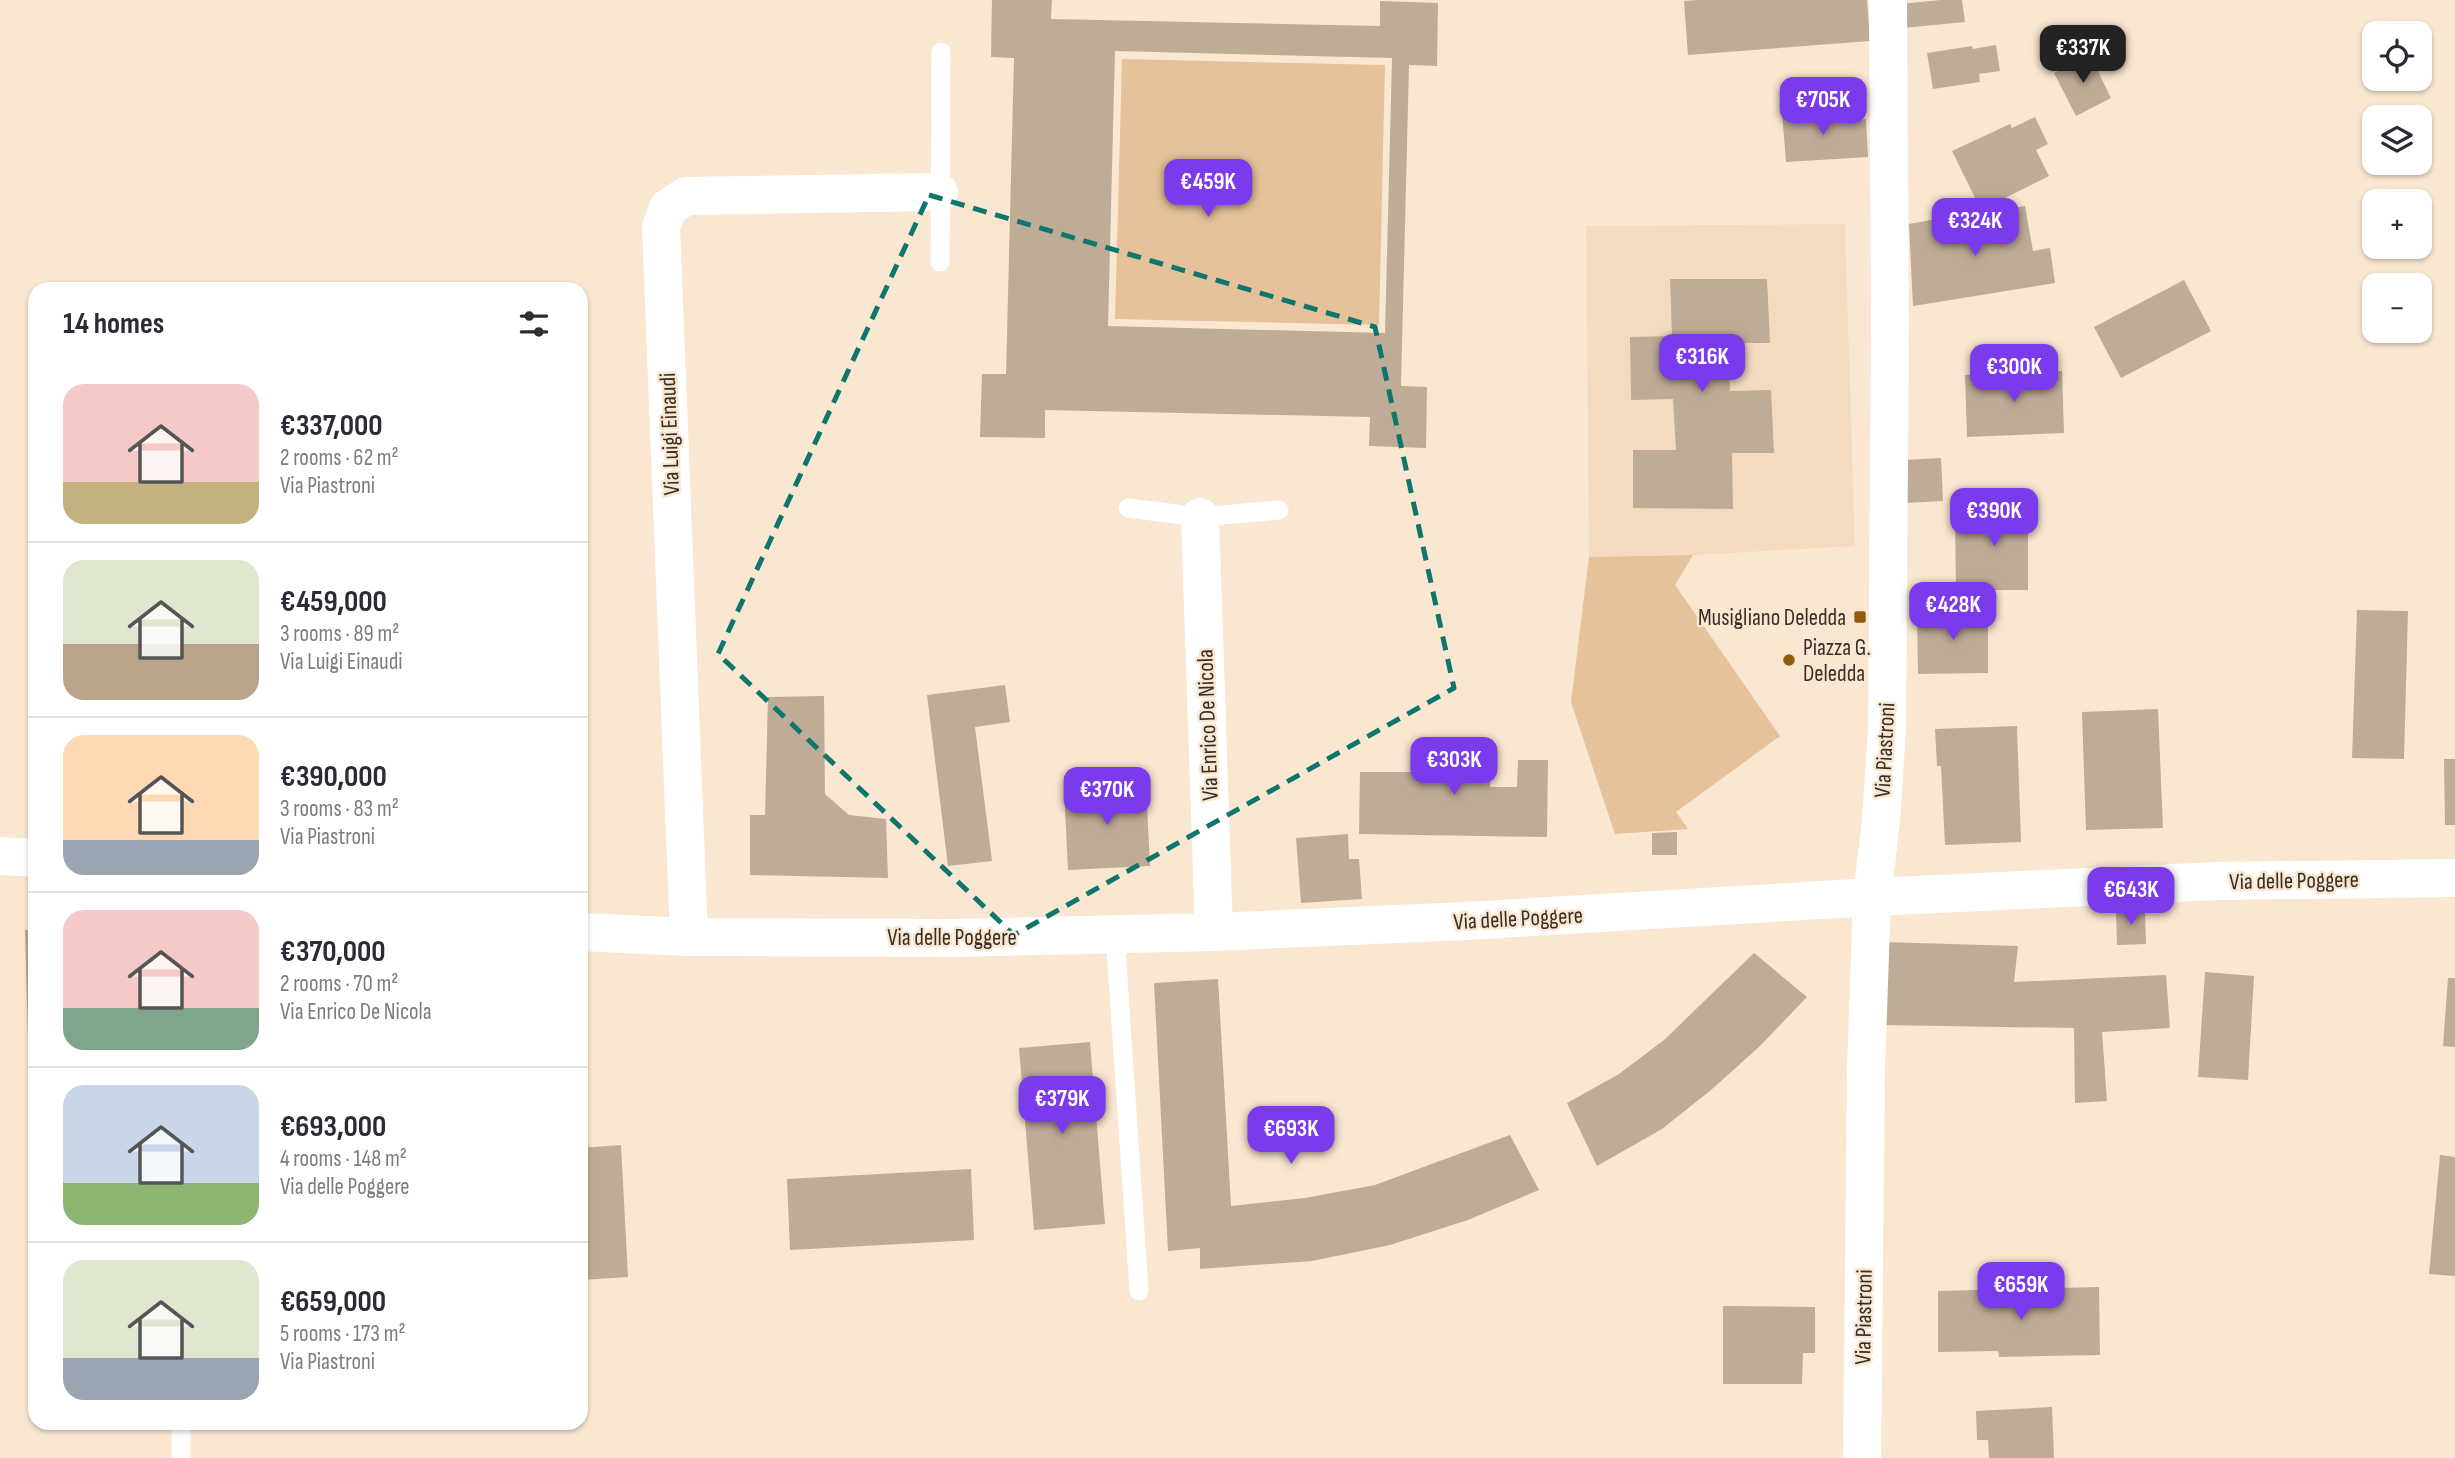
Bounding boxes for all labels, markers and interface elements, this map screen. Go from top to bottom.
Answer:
map controls [2362,21,2432,343]
button: locate [2362,21,2432,91]
pin: €337K [2034,25,2132,85]
text: €337K [2056,34,2110,62]
pin: €705K [1774,78,1872,137]
text: €705K [1796,86,1850,114]
button: layers [2362,105,2432,175]
pin: €459K [1159,160,1257,219]
text: €459K [1180,168,1236,196]
button: + [2362,189,2432,259]
pin: €324K [1926,198,2024,258]
text: €324K [1948,207,2002,235]
button: − [2362,273,2432,343]
icon: filters [515,305,553,343]
text: 14 homes [63,306,164,342]
pin: €316K [1653,334,1751,394]
text: €316K [1675,343,1729,371]
pin: €300K [1965,344,2063,404]
text: €300K [1986,353,2042,381]
street label: Via Luigi Einaudi [654,372,686,496]
text: €337,000 [280,408,383,444]
icon: home [119,412,203,496]
text: 2 rooms · 62 m² [280,444,399,472]
text: Via Piastroni [280,472,375,500]
pin: €390K [1945,489,2043,548]
text: €390K [1966,497,2022,525]
pin: €428K [1904,582,2002,642]
text: €459,000 [280,584,387,620]
icon: home [119,588,203,672]
text: €428K [1925,591,1981,619]
place label: Musigliano Deledda [1698,604,1846,632]
marker: Musigliano Deledda [1852,609,1868,625]
text: 3 rooms · 89 m² [280,620,399,648]
place label: Piazza G. Deledda [1803,634,1871,688]
text: Via Luigi Einaudi [280,648,403,676]
street label: Via Enrico De Nicola [1191,649,1225,801]
marker: Piazza G. Deledda [1781,652,1797,668]
street label: Via Piastroni [1869,702,1901,798]
pin: €303K [1405,738,1503,797]
text: €303K [1426,746,1482,774]
text: €390,000 [280,759,387,795]
icon: home [119,763,203,847]
pin: €370K [1058,768,1156,827]
text: €370K [1080,776,1134,804]
text: 3 rooms · 83 m² [280,795,399,823]
text: Via Piastroni [280,823,375,851]
street label: Via delle Poggere [2229,866,2359,896]
pin: €643K [2082,867,2180,927]
text: €643K [2103,876,2159,904]
street label: Via delle Poggere [1453,902,1584,936]
street label: Via delle Poggere [887,924,1017,952]
text: €370,000 [280,934,386,970]
icon: home [119,938,203,1022]
text: 2 rooms · 70 m² [280,970,398,998]
text: Via Enrico De Nicola [280,998,432,1026]
pin: €379K [1013,1076,1111,1136]
text: €379K [1035,1085,1089,1113]
pin: €693K [1242,1106,1340,1166]
text: €693,000 [280,1109,386,1145]
icon: home [119,1113,203,1197]
text: €693K [1263,1115,1319,1143]
text: 4 rooms · 148 m² [280,1145,407,1173]
text: Via delle Poggere [280,1173,410,1201]
pin: €659K [1972,1262,2070,1322]
street label: Via Piastroni [1849,1269,1879,1365]
text: €659K [1994,1271,2048,1299]
text: €659,000 [280,1284,386,1320]
icon: home [119,1288,203,1372]
text: 5 rooms · 173 m² [280,1320,406,1348]
text: Via Piastroni [280,1348,375,1376]

